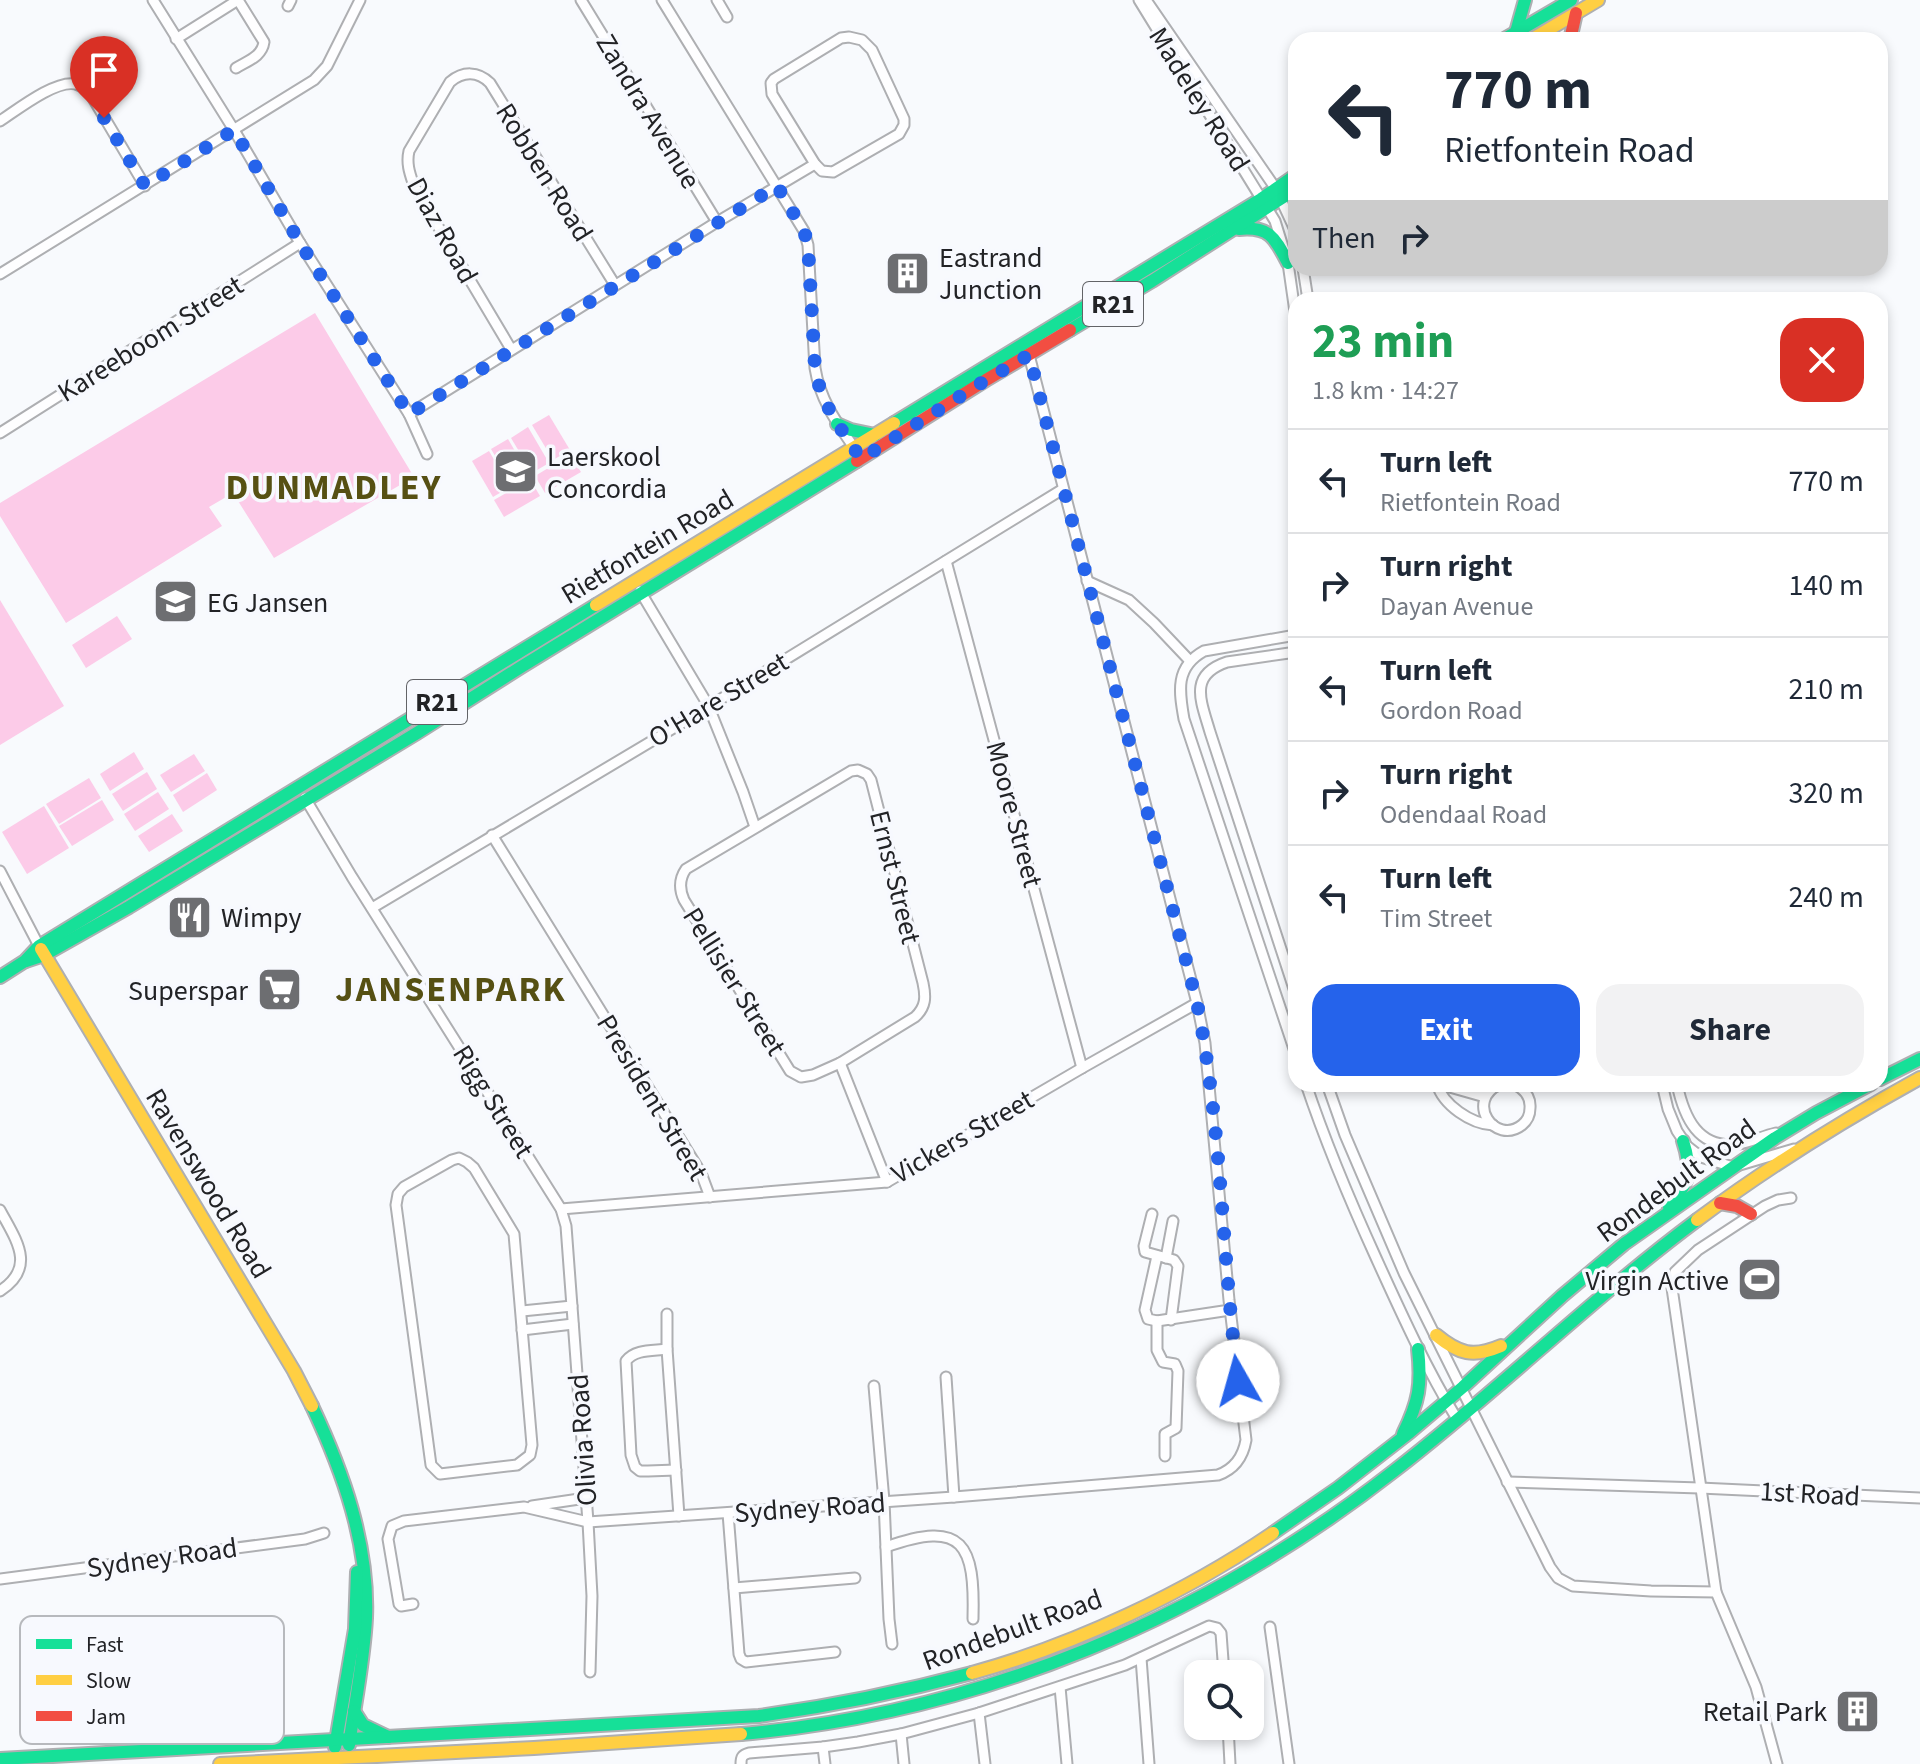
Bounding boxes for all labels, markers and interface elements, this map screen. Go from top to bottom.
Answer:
street label: Madeley Road [1139,19,1260,180]
street label: Zandra Avenue [586,26,710,197]
pin [70,36,138,118]
icon: arrive [82,48,126,92]
text: 770 m [1444,51,1592,130]
icon: left [1312,64,1416,168]
street label: Robben Road [486,95,603,250]
text: Rietfontein Road [1444,125,1695,176]
street label: Diaz Road [397,170,488,291]
icon: right [1392,216,1436,260]
text: Then [1312,217,1376,260]
place label: Eastrand Junction [939,238,1043,310]
building icon: Eastrand Junction [884,249,932,297]
street label: Kareeboom Street [50,265,252,412]
road number: R21 [1083,282,1143,326]
text: 23 min [1312,308,1454,376]
button: close [1780,318,1864,402]
text: 1.8 km · 14:27 [1312,372,1459,409]
place label: Laerskool Concordia [547,437,667,509]
text: Turn left [1380,441,1492,484]
school or university icon: Laerskool Concordia [492,448,540,496]
icon: left [1312,459,1356,503]
text: 770 m [1788,460,1864,503]
district label: DUNMADLEY [226,462,442,513]
street label: Rietfontein Road [554,480,741,614]
text: Rietfontein Road [1380,484,1561,521]
text: Turn right [1380,545,1512,588]
icon: right [1312,563,1356,607]
text: 140 m [1788,564,1864,607]
school or university icon: EG Jansen [152,578,200,626]
place label: EG Jansen [207,583,328,623]
text: Dayan Avenue [1380,588,1533,625]
street label: O'Hare Street [641,642,797,757]
text: Turn left [1380,649,1492,692]
icon: left [1312,667,1356,711]
text: 210 m [1788,668,1864,711]
road number: R21 [407,680,467,724]
text: Gordon Road [1380,692,1523,729]
street label: Moore Street [975,737,1053,892]
text: Turn right [1380,753,1512,796]
icon: right [1312,771,1356,815]
text: 320 m [1788,772,1864,815]
text: Odendaal Road [1380,796,1547,833]
street label: Ernst Street [859,806,931,949]
text: Turn left [1380,857,1492,900]
icon: left [1312,875,1356,919]
text: 240 m [1788,876,1864,919]
restaurant icon: Wimpy [166,893,214,941]
place label: Wimpy [221,898,302,938]
street label: Pellisier Street [673,900,796,1064]
text: Tim Street [1380,900,1492,937]
district label: JANSENPARK [335,964,567,1015]
supermarket icon: Superspar [255,966,303,1014]
place label: Superspar [128,971,248,1011]
button: Exit [1312,984,1580,1076]
button: Share [1596,984,1864,1076]
street label: President Street [587,1007,718,1189]
street label: Rigg Street [443,1037,544,1166]
street label: Vickers Street [884,1080,1042,1194]
street label: Ravenswood Road [136,1081,281,1286]
street label: Rondebult Road [1589,1109,1765,1252]
sports icon: Virgin Active [1736,1256,1784,1304]
place label: Virgin Active [1585,1261,1729,1301]
position arrow [1196,1339,1280,1423]
street label: Olivia Road [558,1373,608,1507]
street label: 1st Road [1759,1471,1861,1517]
street label: Sydney Road [733,1483,887,1533]
street label: Sydney Road [84,1528,240,1588]
street label: Rondebult Road [917,1579,1108,1681]
legend [20,1616,284,1744]
text: Fast [86,1629,124,1661]
map controls [1184,1660,1264,1740]
button: search [1184,1660,1264,1740]
text: Slow [86,1665,131,1697]
building icon: Retail Park [1834,1687,1882,1735]
place label: Retail Park [1703,1692,1827,1732]
text: Jam [86,1701,126,1733]

